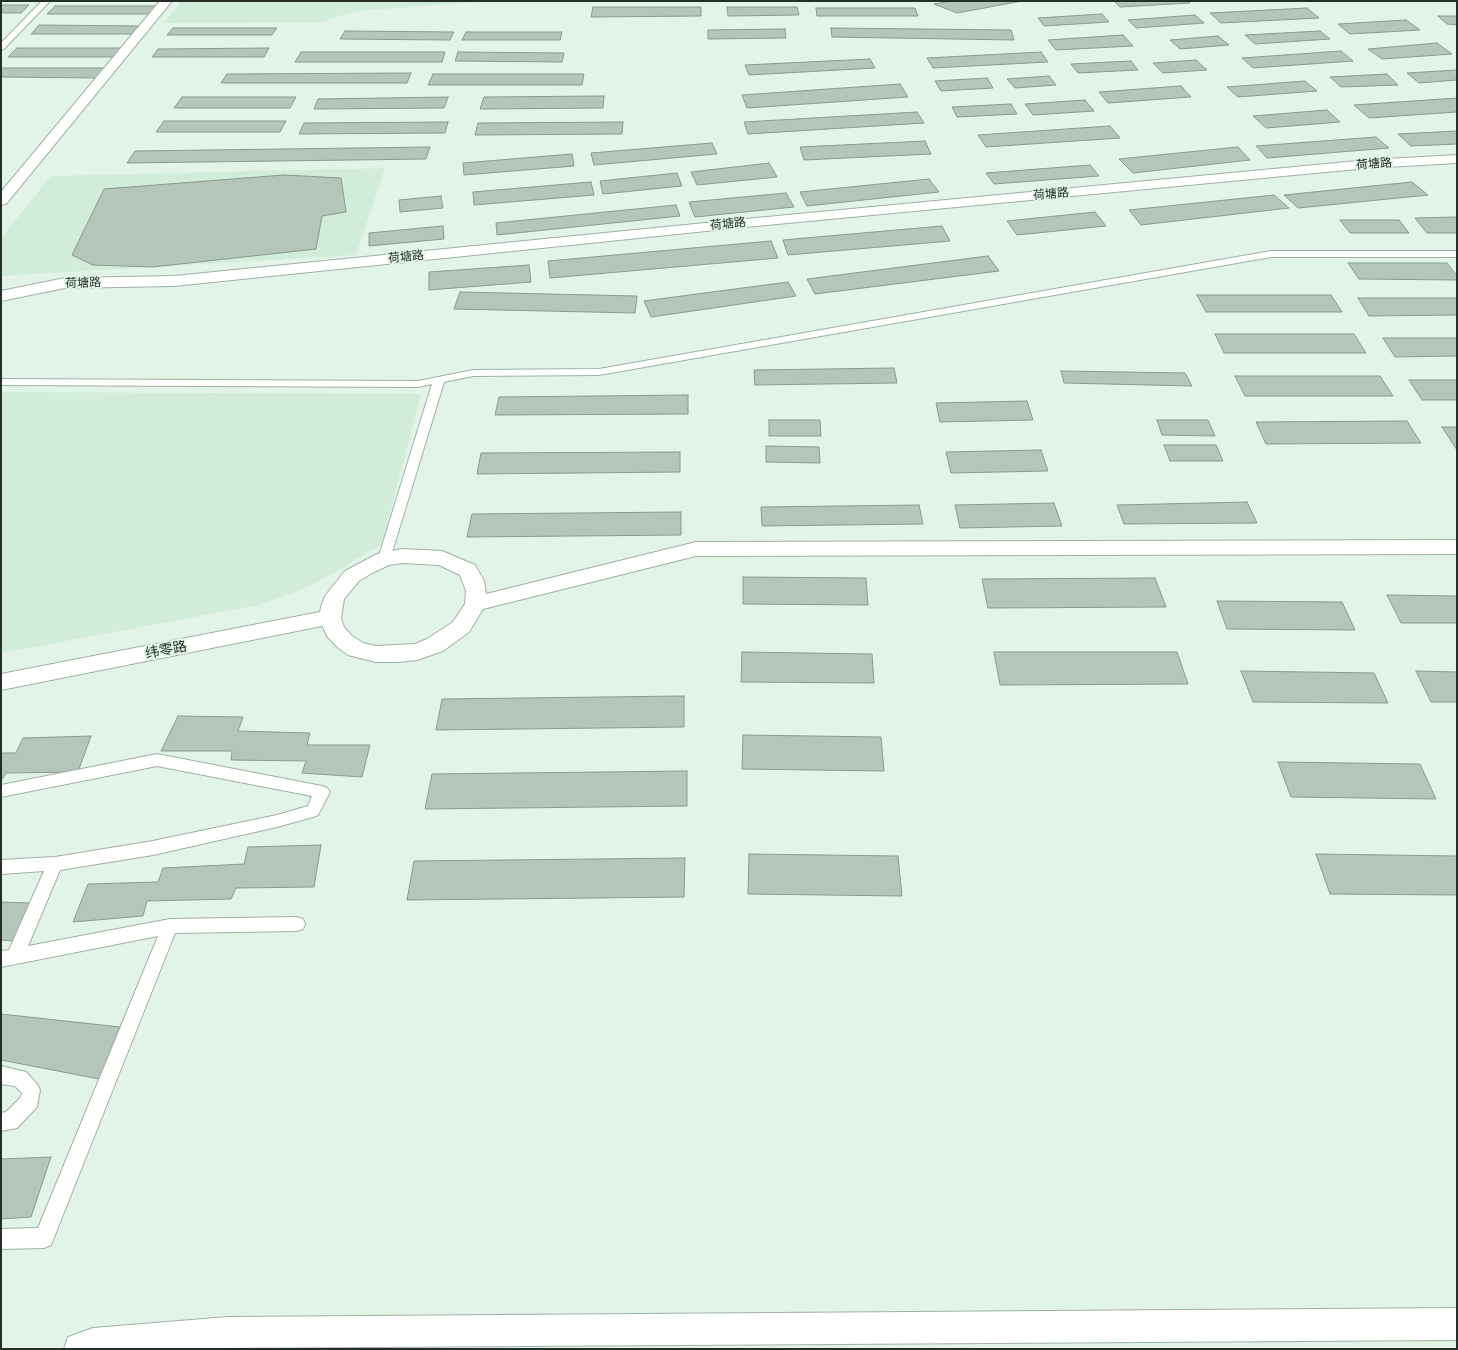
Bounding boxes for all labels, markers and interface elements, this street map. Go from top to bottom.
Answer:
street label: 荷塘路 [1356,156,1392,172]
street label: 荷塘路 [1032,185,1070,203]
street label: 荷塘路 [709,215,747,233]
street label: 荷塘路 [387,248,425,266]
street label: 荷塘路 [65,275,101,291]
street label: 纬零路 [144,638,188,662]

